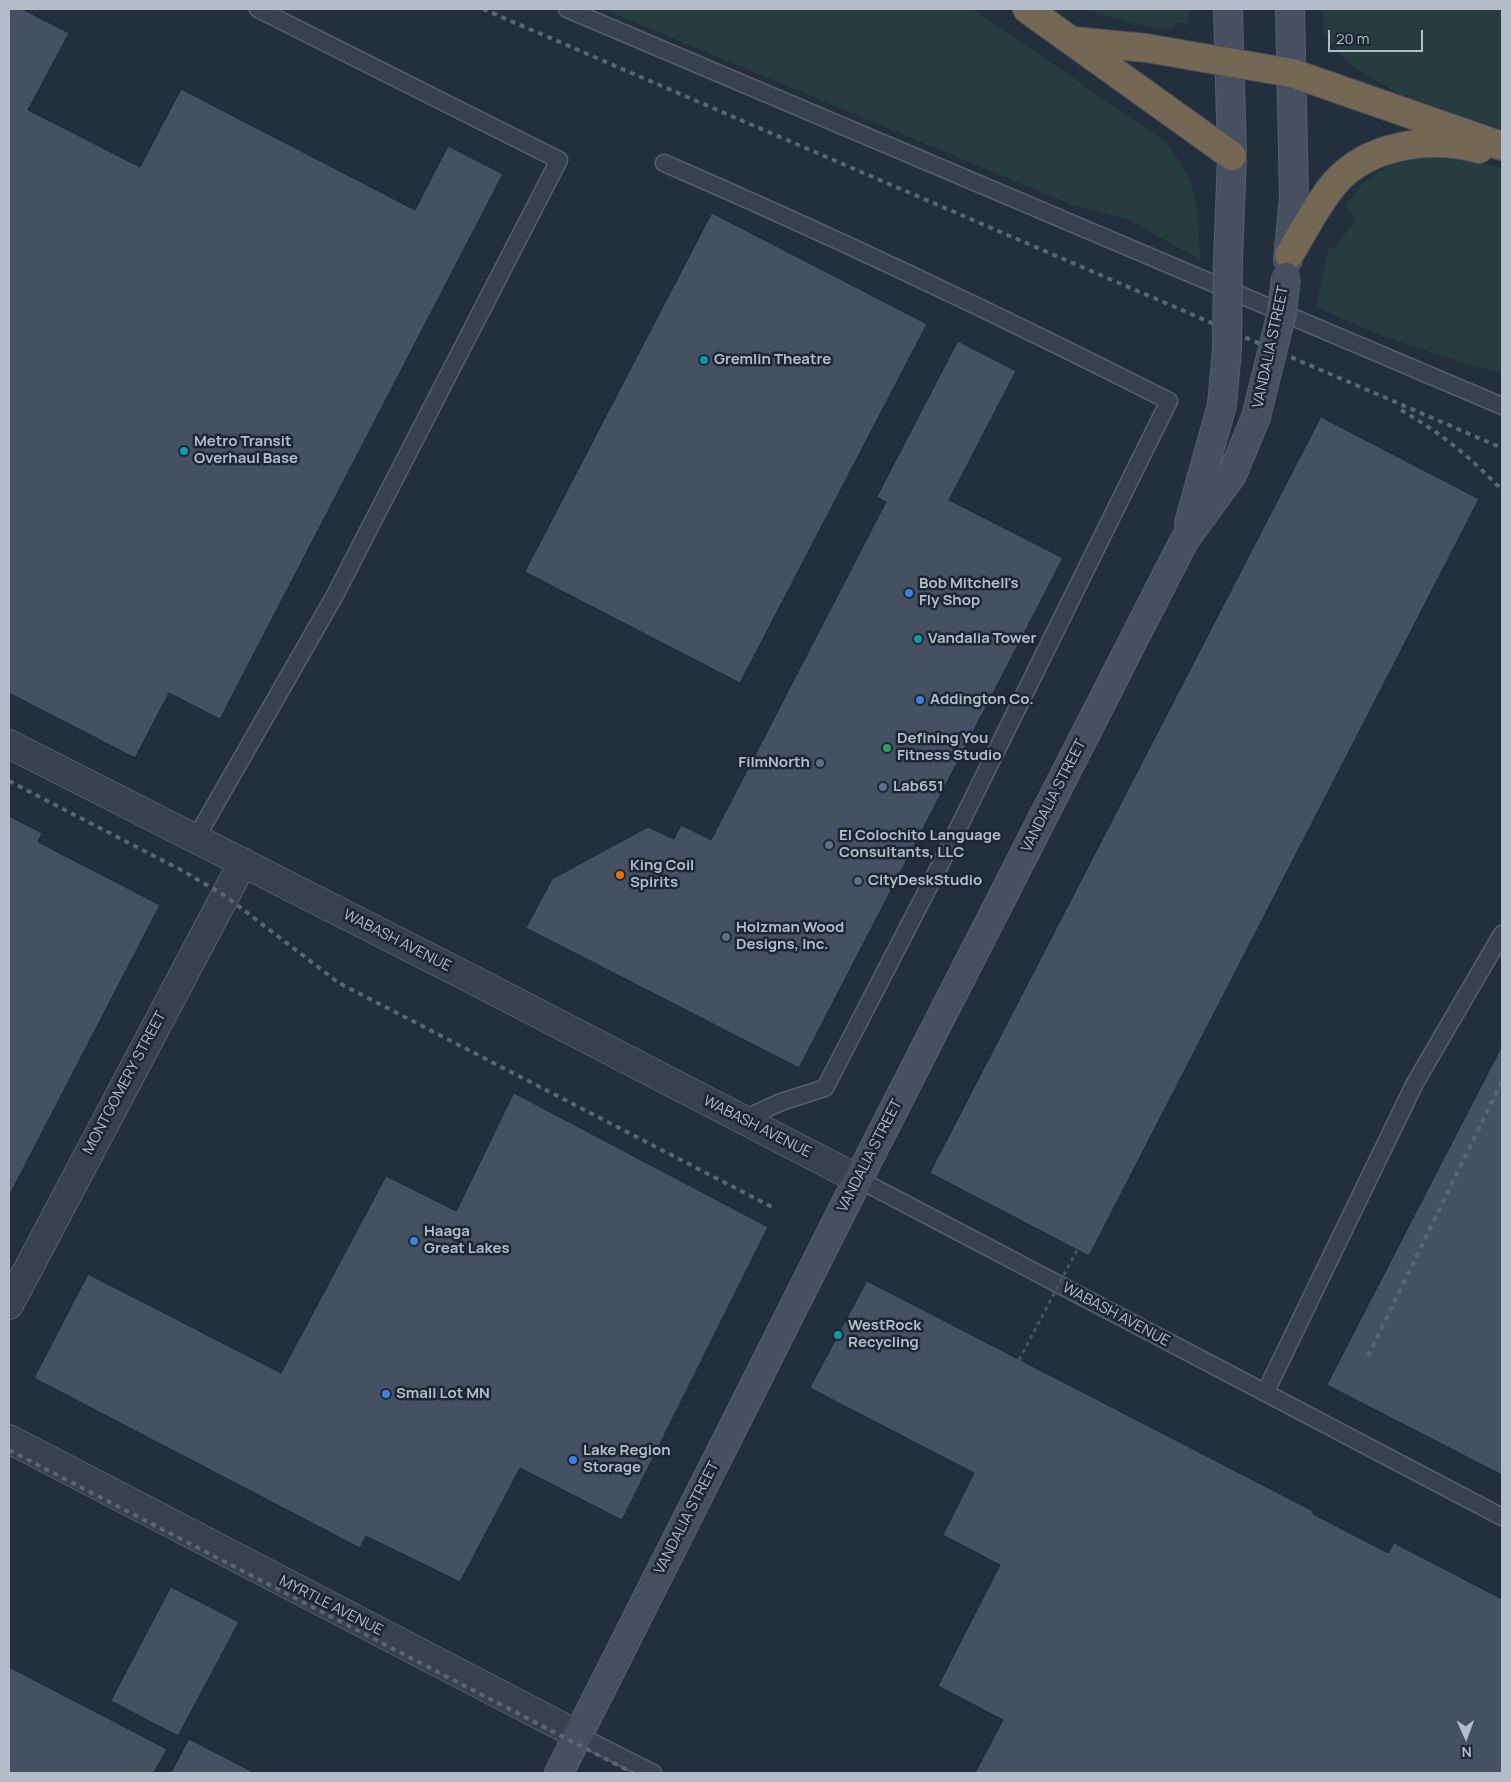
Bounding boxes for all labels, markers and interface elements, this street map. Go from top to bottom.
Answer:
scale bar [1331,20,1426,52]
text: 20 m [1336,28,1369,49]
street label: VANDALIA STREET [1249,284,1293,410]
place label: Gremlin Theatre [714,351,831,369]
marker: Gremlin Theatre [698,354,710,366]
place label: Metro Transit Overhaul Base [194,433,298,468]
marker: Metro Transit Overhaul Base [178,445,190,457]
place label: Bob Mitchell's Fly Shop [919,575,1019,610]
marker: Bob Mitchell's Fly Shop [903,587,915,599]
place label: Vandalia Tower [928,630,1036,648]
marker: Vandalia Tower [912,633,924,645]
place label: Addington Co. [930,691,1034,709]
marker: Addington Co. [914,694,926,706]
place label: Defining You Fitness Studio [897,730,1002,765]
street label: VANDALIA STREET [1018,736,1090,856]
marker: Defining You Fitness Studio [881,742,893,754]
place label: FilmNorth [738,754,810,772]
marker: FilmNorth [814,757,826,769]
place label: Lab651 [893,778,944,796]
marker: Lab651 [877,781,889,793]
place label: El Colochito Language Consultants, LLC [839,827,1001,862]
marker: El Colochito Language Consultants, LLC [823,839,835,851]
place label: King Coil Spirits [630,857,694,892]
marker: King Coil Spirits [614,869,626,881]
place label: CityDeskStudio [868,872,982,890]
marker: CityDeskStudio [852,875,864,887]
street label: WABASH AVENUE [340,906,454,976]
place label: Holzman Wood Designs, Inc. [736,919,844,954]
marker: Holzman Wood Designs, Inc. [720,931,732,943]
street label: MONTGOMERY STREET [80,1008,170,1158]
street label: WABASH AVENUE [700,1092,814,1162]
street label: VANDALIA STREET [834,1096,906,1216]
place label: Haaga Great Lakes [424,1223,510,1258]
marker: Haaga Great Lakes [408,1235,420,1247]
street label: WABASH AVENUE [1059,1279,1173,1351]
place label: WestRock Recycling [848,1317,921,1352]
marker: WestRock Recycling [832,1329,844,1341]
place label: Small Lot MN [396,1385,490,1403]
marker: Small Lot MN [380,1388,392,1400]
place label: Lake Region Storage [583,1442,671,1477]
marker: Lake Region Storage [567,1454,579,1466]
street label: VANDALIA STREET [651,1458,723,1578]
street label: MYRTLE AVENUE [276,1572,386,1640]
north arrow [1441,1712,1491,1762]
text: N [1461,1743,1472,1762]

